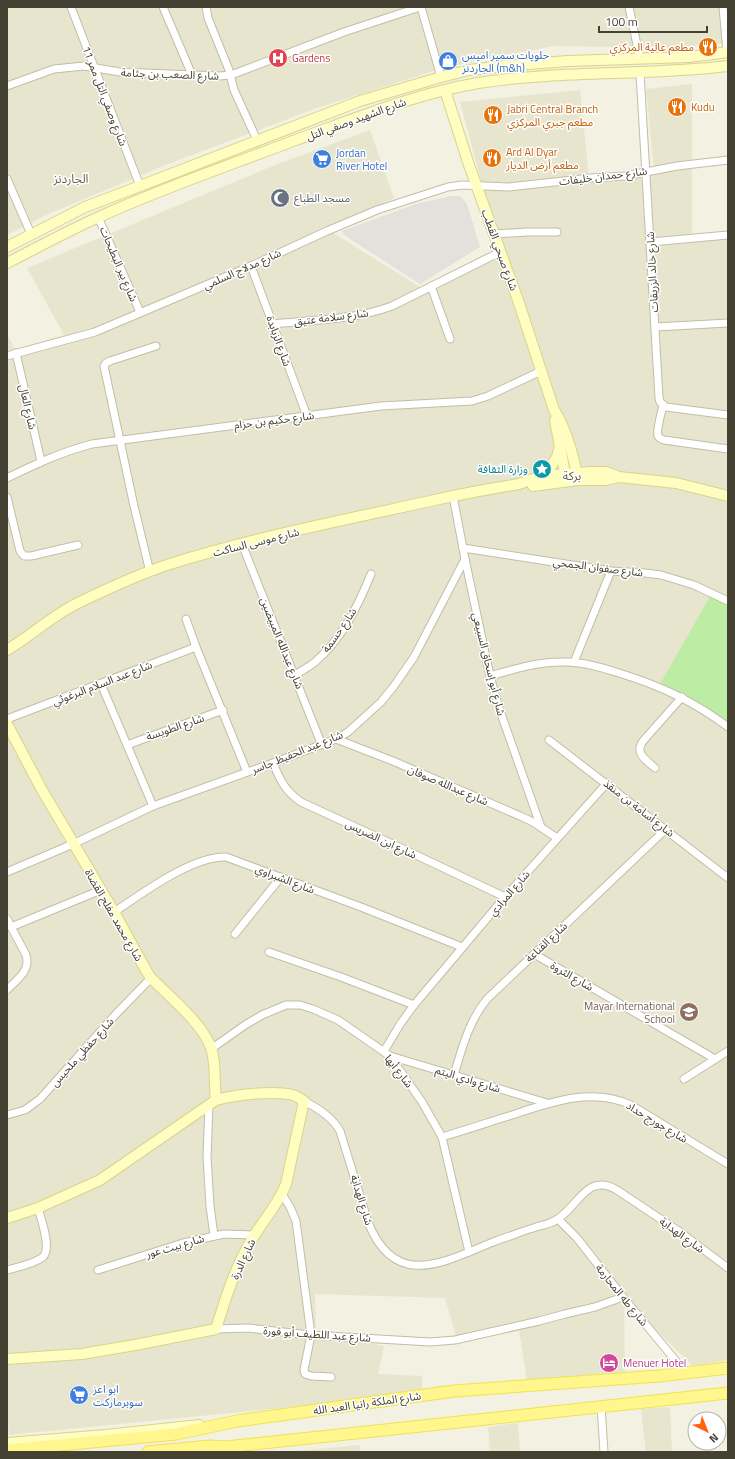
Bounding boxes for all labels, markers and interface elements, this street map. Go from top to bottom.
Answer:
scale bar [599,8,707,34]
text: 100 m [605,12,638,31]
restaurant icon: مطعم عالية المركزي [697,36,719,58]
place label: مطعم عالية المركزي [610,39,694,57]
street label: شارع وصفي التل ممر 11 [77,44,132,149]
hospital icon: Gardens [267,47,289,69]
place label: حلويات سمير اميس الجاردنز (m&h) [461,47,550,76]
place label: Gardens [292,50,330,66]
shop icon: حلويات سمير اميس الجاردنز (m&h) [437,50,459,72]
street label: شارع الصعب بن جثامة [121,64,220,84]
street label: شارع الشهيد وصفي التل [304,93,409,146]
restaurant icon: Kudu [666,96,688,118]
place label: Kudu [691,99,715,115]
place label: Jabri Central Branch مطعم جبري المركزي [507,101,598,132]
restaurant icon: Jabri Central Branch مطعم جبري المركزي [482,104,504,126]
place label: Ard Al Dyar مطعم أرض الديار [505,144,579,174]
place label: Jordan River Hotel [336,145,387,174]
restaurant icon: Ard Al Dyar مطعم أرض الديار [481,147,503,169]
supermarket icon: Jordan River Hotel [311,148,333,170]
street label: شارع حمدان خليفات [558,163,648,189]
district label: الجاردنز [53,169,89,188]
mosque icon: مسجد الطباع [269,187,291,209]
place label: مسجد الطباع [294,190,350,206]
street label: شارع صبحي القطب [476,207,522,294]
street label: شارع بير البطيحات [96,224,142,304]
street label: شارع خالد الزريقات [642,231,662,313]
street label: شارع مدلاج السلمي [200,244,285,295]
street label: شارع سلامة عتيق [293,304,370,330]
street label: شارع الزبابدة [262,313,296,369]
street label: شارع العال [15,383,41,432]
street label: شارع حكيم بن حزام [233,407,315,434]
place icon: وزارة الثقافة [531,458,553,480]
place label: وزارة الثقافة [478,461,528,477]
district label: بركة [563,466,581,485]
street label: شارع موسى الساكت [211,523,301,560]
street label: شارع صفوان الجمحي [552,554,644,582]
street label: شارع عبدالله المبيضين [256,595,308,692]
street label: شارع حسمة [318,604,361,656]
street label: شارع أبو إسحاق السبيعي [467,611,510,718]
street label: شارع عبد السلام البرغوثي [50,656,155,711]
street label: شارع الطويسة [144,709,206,744]
street label: شارع عبد الحفيظ جاسر [248,726,346,778]
street label: شارع عبدالله صوفان [405,761,491,809]
street label: شارع أسامة بن منقذ [600,775,678,841]
street label: شارع ابن الضريس [343,815,420,863]
street label: شارع الشبراوي [252,860,317,899]
street label: شارع محمد مفلح القضاة [81,866,147,965]
street label: شارع المرادي [485,866,535,920]
street label: شارع القناعة [521,918,571,966]
street label: شارع الثروة [548,957,597,995]
place label: Mayar International School [584,998,675,1027]
school or university icon: Mayar International School [678,1001,700,1023]
street label: شارع حفظي ملحيس [47,1014,119,1091]
street label: شارع أبها [381,1051,417,1091]
street label: شارع وادي اليتم [433,1062,503,1098]
street label: شارع جورج حداد [623,1097,691,1147]
street label: شارع الهداية [347,1173,377,1228]
street label: شارع الهداية [656,1213,708,1257]
street label: شارع بيت عور [143,1230,206,1262]
street label: شارع الدرة [227,1236,260,1282]
street label: شارع طه المحارمة [592,1260,652,1330]
street label: شارع عبد اللطيف أبو قورة [263,1322,372,1346]
hotel icon: Menuer Hotel [598,1352,620,1374]
place label: Menuer Hotel [623,1355,686,1371]
place label: ابو اعز سوبرماركت [92,1381,143,1410]
supermarket icon: ابو اعز سوبرماركت [68,1384,90,1406]
street label: شارع الملكة رانيا العبد الله [312,1387,422,1418]
north arrow [687,1411,727,1451]
text: N [706,1430,722,1447]

